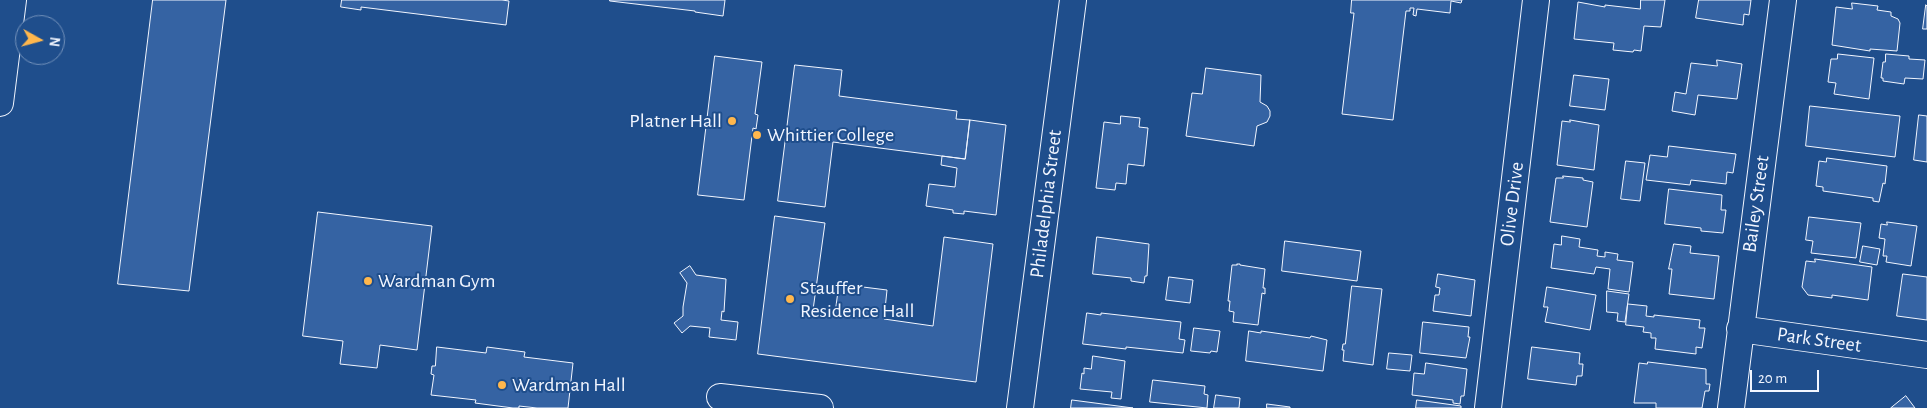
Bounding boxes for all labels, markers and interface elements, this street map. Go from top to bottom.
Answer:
north arrow [15,15,65,65]
text: N [46,36,61,47]
place label: Platner Hall [629,109,722,133]
marker: Platner Hall [726,115,738,127]
place label: Whittier College [767,123,894,147]
street label: Philadelphia Street [1025,128,1067,280]
marker: Whittier College [751,129,763,141]
street label: Bailey Street [1737,154,1775,254]
street label: Olive Drive [1495,160,1529,248]
place label: Wardman Gym [378,269,495,293]
marker: Wardman Gym [362,275,374,287]
place label: Stauffer Residence Hall [800,276,914,323]
marker: Stauffer Residence Hall [784,293,796,305]
street label: Park Street [1775,322,1863,358]
scale bar [1752,360,1821,392]
text: 20 m [1758,371,1787,386]
place label: Wardman Hall [512,373,626,397]
marker: Wardman Hall [496,379,508,391]

